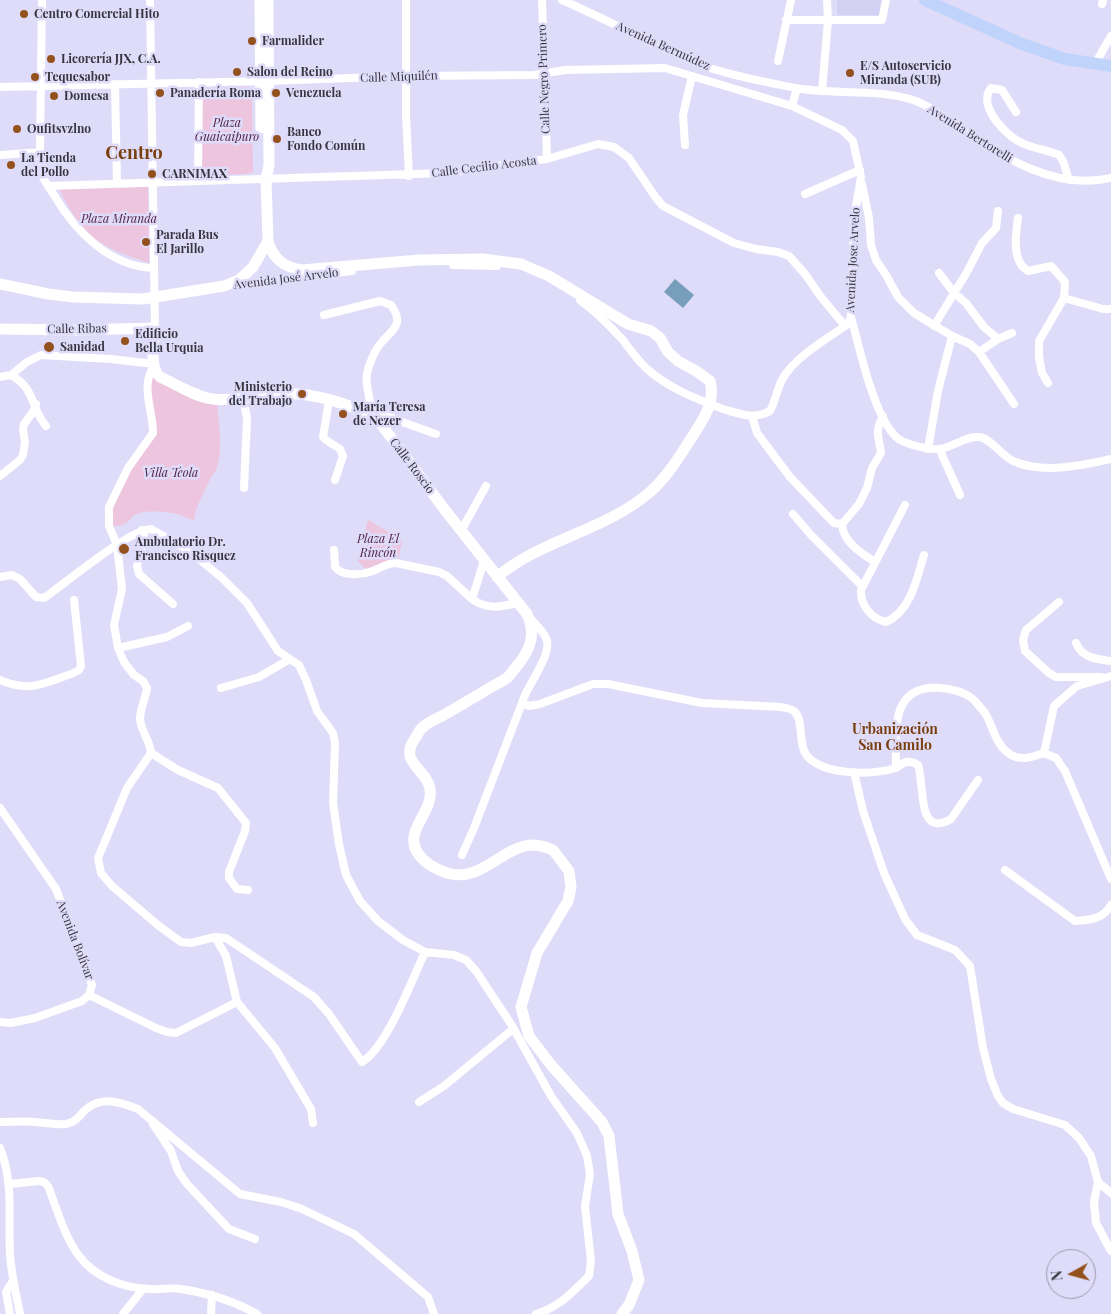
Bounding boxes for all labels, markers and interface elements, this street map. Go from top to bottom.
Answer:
place label: Centro Comercial Hito [34,7,159,21]
marker: Centro Comercial Hito [18,8,30,20]
street label: Avenida Bermúdez [614,19,712,73]
street label: Calle Negro Primero [535,24,553,134]
place label: Farmalider [262,34,324,48]
marker: Farmalider [246,35,258,47]
place label: Licorería JJX, C.A. [61,52,161,66]
marker: Licorería JJX, C.A. [45,53,57,65]
place label: E/S Autoservicio Miranda (SUB) [860,59,951,87]
place label: Salon del Reino [247,65,333,79]
marker: Salon del Reino [231,66,243,78]
marker: E/S Autoservicio Miranda (SUB) [844,67,856,79]
street label: Calle Miquilén [360,68,438,86]
place label: Tequesabor [45,70,110,84]
marker: Tequesabor [29,71,41,83]
place label: Panadería Roma [170,86,261,100]
place label: Venezuela [286,86,342,100]
marker: Panadería Roma [154,87,166,99]
marker: Venezuela [270,87,282,99]
place label: Domesa [64,89,109,103]
marker: Domesa [48,90,60,102]
street label: Avenida Bertorelli [925,102,1015,166]
park label: Plaza Guaicaipuro [195,116,259,144]
place label: Oufitsvzlno [27,122,91,136]
marker: Oufitsvzlno [11,123,23,135]
place label: Banco Fondo Común [287,125,365,153]
marker: Banco Fondo Común [271,133,283,145]
district label: Centro [105,142,163,164]
place label: La Tienda del Pollo [21,151,76,179]
street label: Calle Cecilio Acosta [431,153,537,181]
marker: La Tienda del Pollo [5,159,17,171]
place label: CARNIMAX [162,167,227,181]
marker: CARNIMAX [146,168,158,180]
street label: Avenida Jose Arvelo [843,207,863,313]
park label: Plaza Miranda [81,212,157,226]
place label: Parada Bus El Jarillo [156,228,219,256]
marker: Parada Bus El Jarillo [140,236,152,248]
street label: Avenida José Arvelo [233,265,339,293]
street label: Calle Ribas [47,321,107,337]
place label: Edificio Bella Urquia [135,327,203,355]
marker: Edificio Bella Urquia [119,335,131,347]
marker: Sanidad [42,340,56,354]
place label: Sanidad [60,340,105,354]
place label: Ministerio del Trabajo [229,380,292,408]
marker: Ministerio del Trabajo [296,388,308,400]
place label: María Teresa de Nezer [353,400,425,428]
marker: María Teresa de Nezer [337,408,349,420]
street label: Calle Roscio [386,435,438,497]
park label: Villa Teola [144,466,198,480]
park label: Plaza El Rincón [357,532,399,560]
place label: Ambulatorio Dr. Francisco Risquez [135,535,236,563]
marker: Ambulatorio Dr. Francisco Risquez [117,542,131,556]
district label: Urbanización San Camilo [852,722,938,754]
street label: Avenida Bolívar [53,898,97,982]
north arrow [1046,1249,1096,1299]
text: N [1047,1270,1067,1282]

